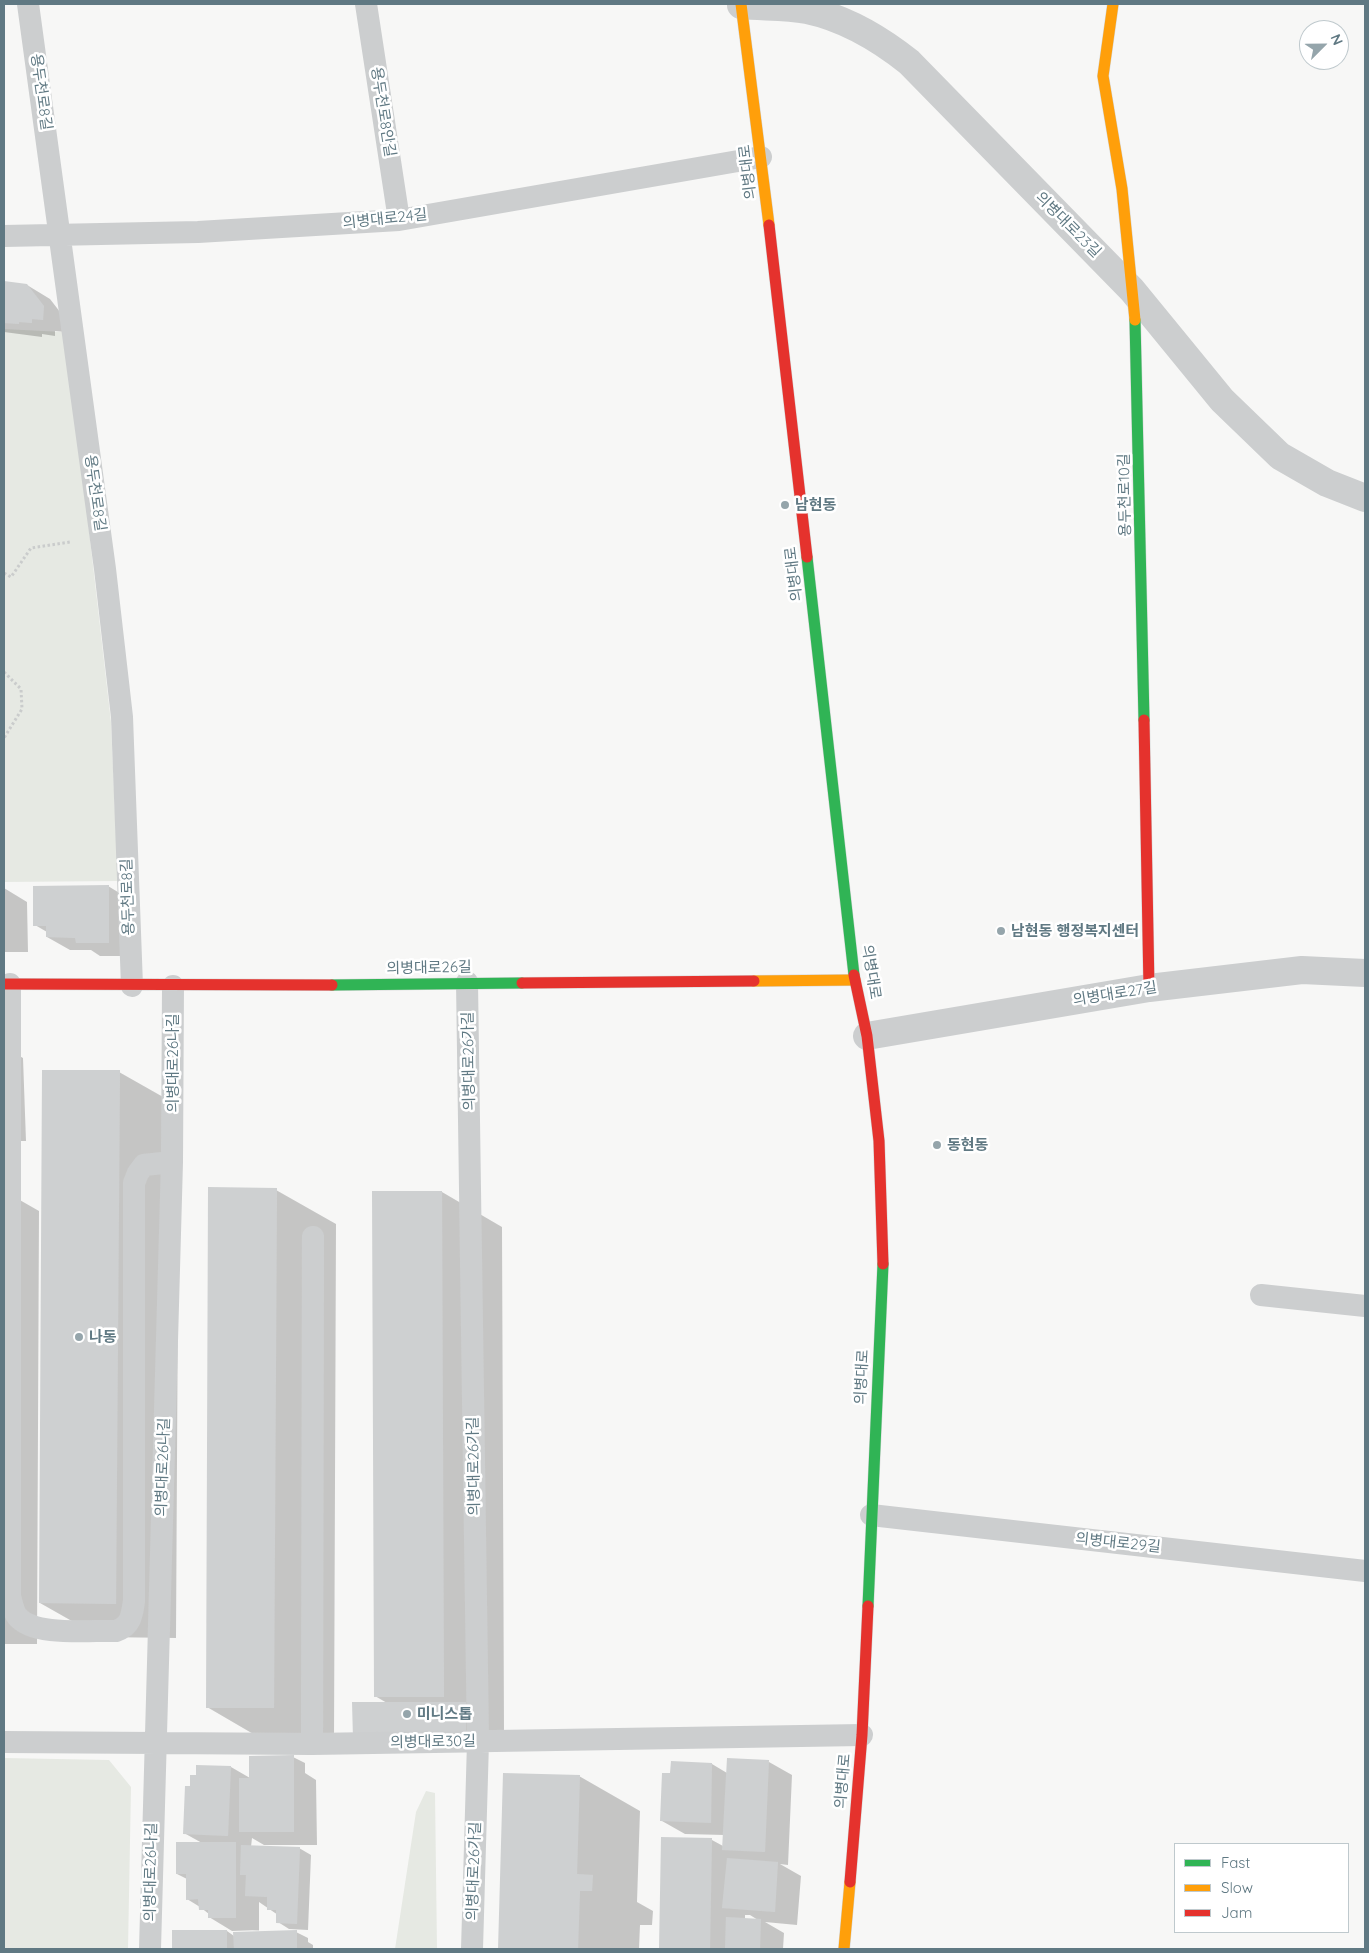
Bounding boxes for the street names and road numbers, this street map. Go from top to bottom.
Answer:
street label: 용두천로8길 [27,53,55,131]
street label: 용두천로8안길 [367,66,399,158]
street label: 의병대로 [736,144,760,200]
street label: 의병대로23길 [1032,189,1104,261]
street label: 의병대로24길 [342,206,428,232]
street label: 용두천로10길 [1115,453,1135,537]
street label: 용두천로8길 [81,454,109,532]
street label: 의병대로 [782,546,806,602]
street label: 용두천로8길 [118,858,138,936]
street label: 의병대로 [858,943,884,1001]
street label: 의병대로26길 [386,958,472,978]
street label: 의병대로27길 [1072,978,1158,1010]
street label: 의병대로26가길 [459,1011,479,1111]
street label: 의병대로26나길 [164,1013,182,1113]
street label: 의병대로 [852,1349,872,1405]
street label: 의병대로26가길 [464,1416,484,1516]
street label: 의병대로26나길 [152,1417,174,1517]
street label: 의병대로29길 [1074,1530,1162,1556]
street label: 의병대로30길 [390,1732,476,1752]
street label: 의병대로 [832,1753,854,1809]
street label: 의병대로26가길 [463,1821,485,1921]
street label: 의병대로26나길 [141,1822,161,1922]

